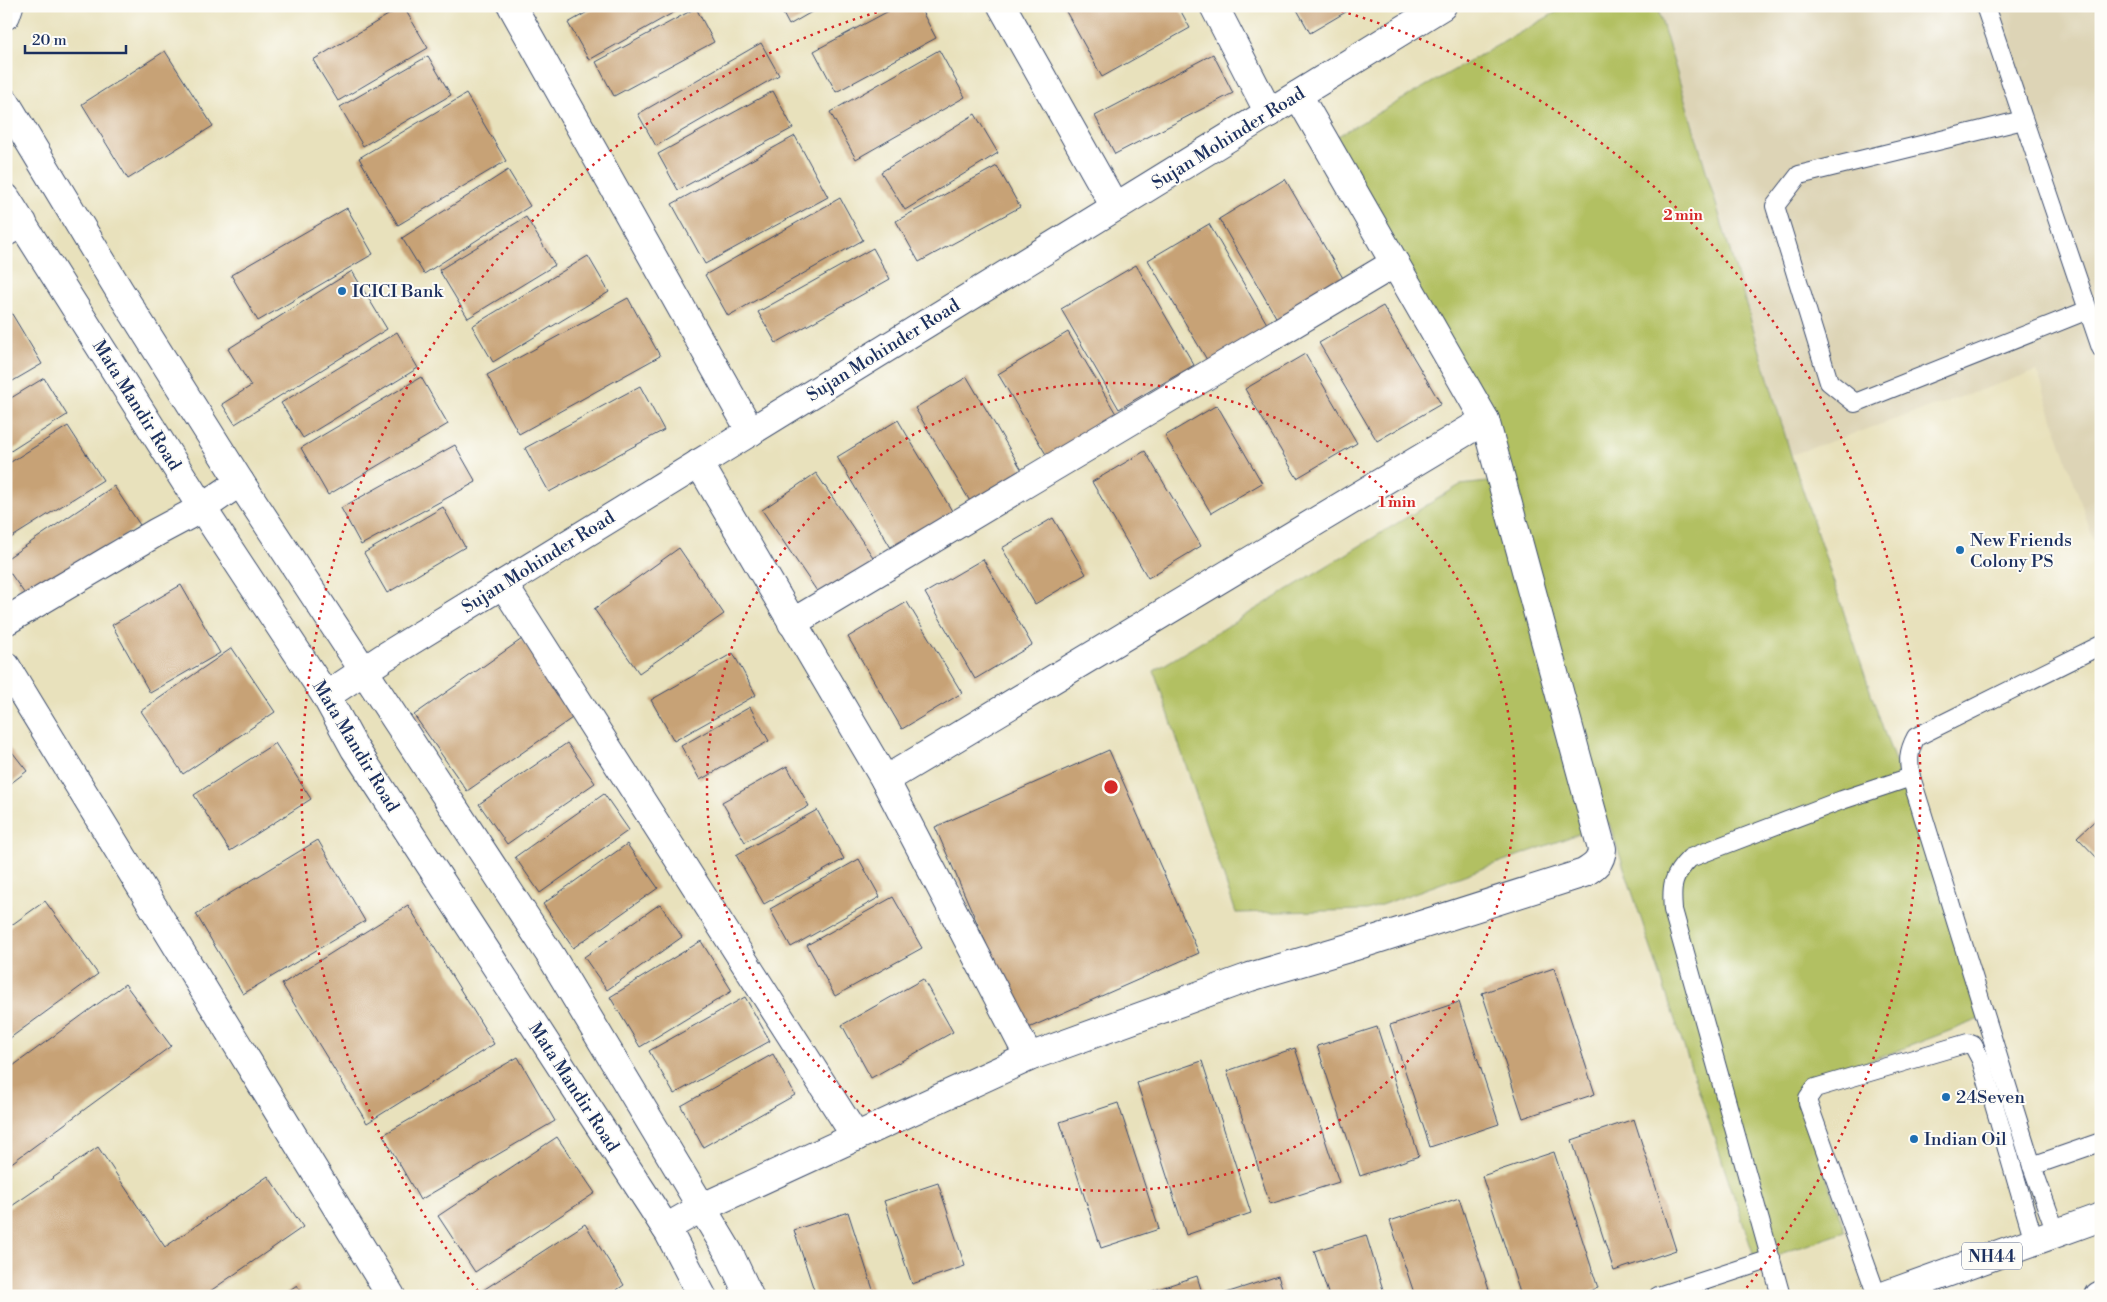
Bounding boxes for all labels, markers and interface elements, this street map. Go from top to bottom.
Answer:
scale bar [25,22,126,54]
text: 20 m [32,31,67,50]
street label: Sujan Mohinder Road [1148,82,1310,195]
text: 2 min [1663,206,1703,225]
place label: ICICI Bank [352,280,444,303]
marker: ICICI Bank [336,285,348,297]
street label: Sujan Mohinder Road [803,294,965,407]
street label: Mata Mandir Road [87,336,186,475]
text: 1 min [1378,493,1416,512]
street label: Sujan Mohinder Road [458,506,620,619]
place label: New Friends Colony PS [1970,529,2072,573]
marker: New Friends Colony PS [1954,544,1966,556]
street label: Mata Mandir Road [307,676,404,817]
centre of rings [1102,778,1120,796]
street label: Mata Mandir Road [523,1018,624,1157]
place label: 24Seven [1956,1086,2025,1109]
marker: 24Seven [1940,1091,1952,1103]
place label: Indian Oil [1924,1128,2007,1151]
marker: Indian Oil [1908,1133,1920,1145]
road number: NH44 [1962,1242,2022,1270]

